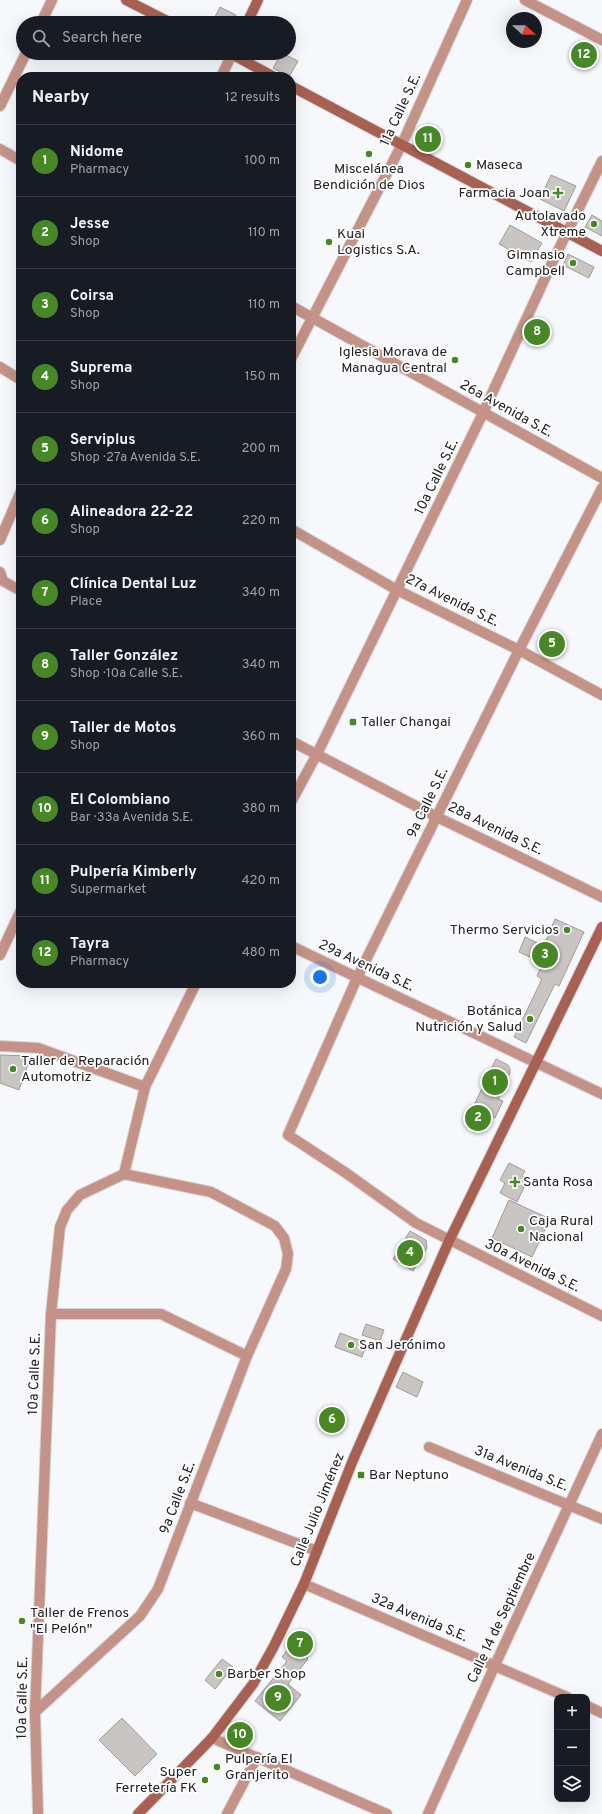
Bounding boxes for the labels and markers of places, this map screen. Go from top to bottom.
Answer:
pin: 12 [571,40,597,70]
pin: 11 [415,124,441,154]
marker: Miscelánea Bendición de Dios [364,149,374,159]
place label: Maseca [476,157,523,174]
marker: Maseca [463,160,473,170]
place label: Miscelánea Bendición de Dios [313,161,425,194]
place label: Farmacia Joan [459,185,550,202]
marker: Farmacia Joan [553,188,563,198]
place label: Autolavado Xtreme [515,208,586,241]
marker: Autolavado Xtreme [589,219,599,229]
place label: Kuai Logistics S.A. [337,226,420,259]
marker: Kuai Logistics S.A. [324,237,334,247]
place label: Gimnasio Campbell [505,247,565,280]
marker: Gimnasio Campbell [568,258,578,268]
pin: 8 [524,317,550,347]
place label: Iglesia Morava de Managua Central [339,344,447,377]
marker: Iglesia Morava de Managua Central [450,355,460,365]
pin: 5 [539,629,565,659]
place label: Taller Changai [361,714,451,731]
marker: Taller Changai [348,717,358,727]
place label: Thermo Servicios [450,922,559,939]
marker: Thermo Servicios [562,925,572,935]
pin: 3 [532,940,558,970]
place label: Botánica Nutrición y Salud [415,1003,522,1036]
marker: Botánica Nutrición y Salud [525,1014,535,1024]
place label: Taller de Reparación Automotriz [21,1053,149,1086]
marker: Taller de Reparación Automotriz [8,1064,18,1074]
pin: 1 [482,1067,508,1097]
pin: 2 [465,1103,491,1133]
place label: Santa Rosa [523,1174,593,1191]
marker: Santa Rosa [510,1177,520,1187]
place label: Caja Rural Nacional [529,1213,593,1246]
marker: Caja Rural Nacional [516,1224,526,1234]
pin: 4 [397,1238,423,1268]
place label: San Jerónimo [359,1337,446,1354]
marker: San Jerónimo [346,1340,356,1350]
pin: 6 [319,1405,345,1435]
place label: Bar Neptuno [369,1467,449,1484]
marker: Bar Neptuno [356,1470,366,1480]
place label: Taller de Frenos "El Pelón" [30,1605,129,1638]
marker: Taller de Frenos "El Pelón" [17,1616,27,1626]
pin: 7 [287,1629,313,1659]
place label: Barber Shop [227,1666,306,1683]
marker: Barber Shop [214,1669,224,1679]
pin: 9 [265,1683,291,1713]
pin: 10 [227,1720,253,1750]
place label: Pulpería El Granjerito [225,1751,293,1784]
marker: Pulpería El Granjerito [212,1762,222,1772]
place label: Super Ferretería FK [115,1764,198,1797]
marker: Super Ferretería FK [200,1775,210,1785]

